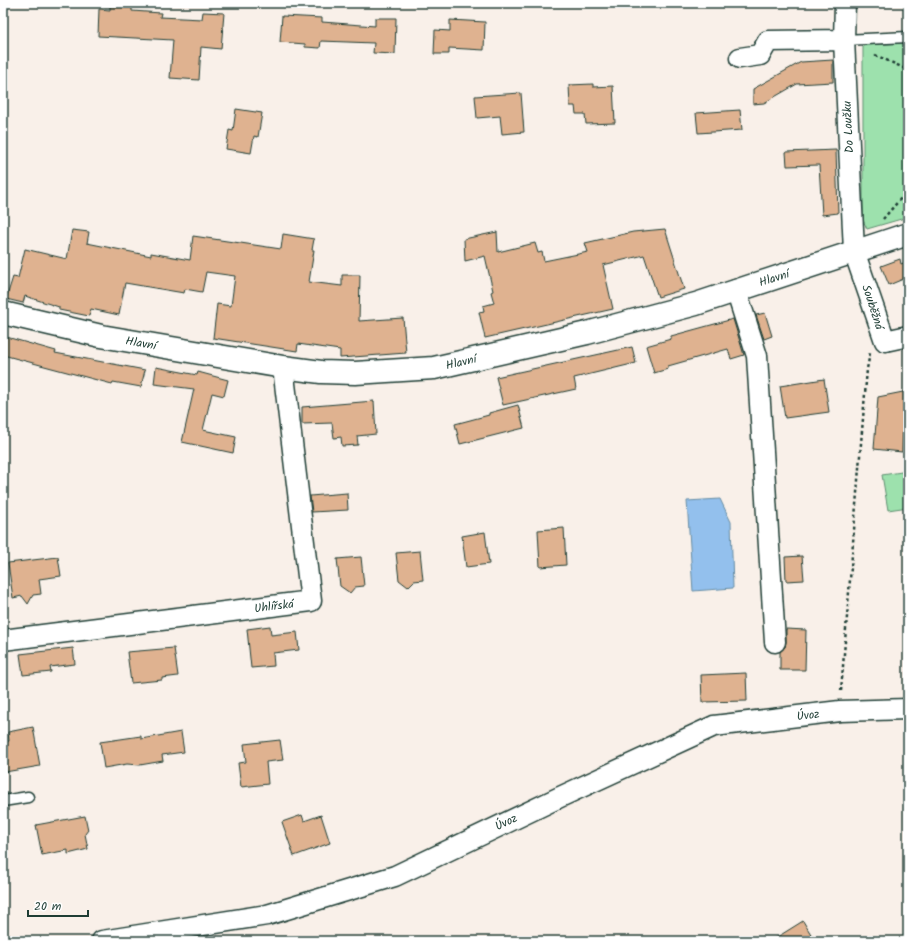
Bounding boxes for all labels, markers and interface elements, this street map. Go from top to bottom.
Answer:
street label: Do Loužku [838,100,859,154]
street label: Hlavní [757,264,794,292]
street label: Souběžná [856,282,889,333]
street label: Hlavní [124,331,160,356]
street label: Hlavní [444,349,480,375]
street label: Uhlířská [253,594,296,618]
street label: Úvoz [796,705,821,726]
street label: Úvoz [492,809,521,836]
scale bar [28,892,88,918]
text: 20 m [34,897,62,916]

